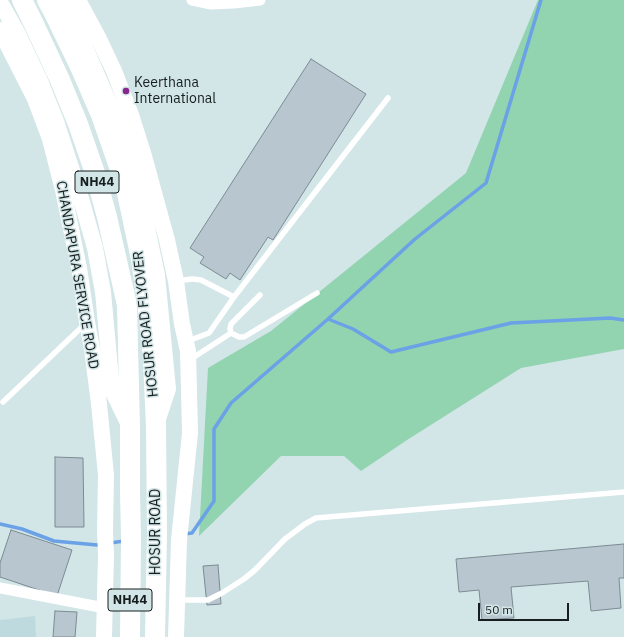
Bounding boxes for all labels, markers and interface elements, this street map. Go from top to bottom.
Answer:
place label: Keerthana International [134,75,216,108]
marker: Keerthana International [121,86,131,96]
road number: NH44 [75,171,119,193]
street label: CHANDAPURA SERVICE ROAD [52,180,102,370]
street label: HOSUR ROAD FLYOVER [130,250,162,398]
street label: HOSUR ROAD [148,489,164,575]
road number: NH44 [108,589,152,611]
scale bar [480,595,571,621]
text: 50 m [485,602,513,617]

